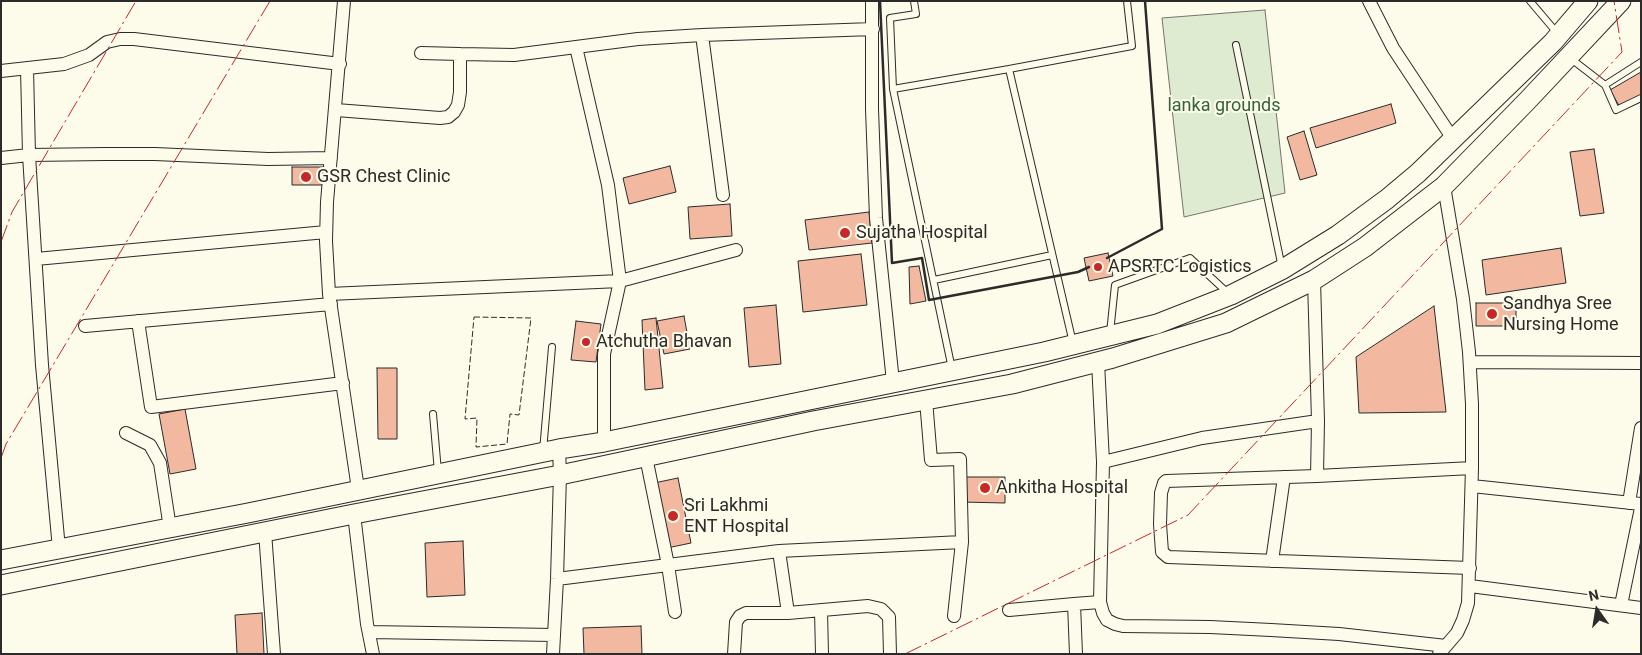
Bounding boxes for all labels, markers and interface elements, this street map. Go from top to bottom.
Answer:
park label: lanka grounds [1167,95,1281,117]
place label: GSR Chest Clinic [317,166,451,188]
marker: GSR Chest Clinic [299,170,313,184]
place label: Sujatha Hospital [856,222,988,244]
marker: Sujatha Hospital [838,226,852,240]
place label: APSRTC Logistics [1108,256,1252,278]
marker: APSRTC Logistics [1092,261,1104,273]
place label: Sandhya Sree Nursing Home [1503,293,1618,336]
marker: Sandhya Sree Nursing Home [1485,307,1499,321]
place label: Atchutha Bhavan [596,331,732,353]
marker: Atchutha Bhavan [580,336,592,348]
place label: Ankitha Hospital [996,477,1128,499]
marker: Ankitha Hospital [978,481,992,495]
place label: Sri Lakhmi ENT Hospital [684,495,789,538]
marker: Sri Lakhmi ENT Hospital [666,509,680,523]
north arrow [1572,585,1622,635]
text: N [1587,586,1600,604]

